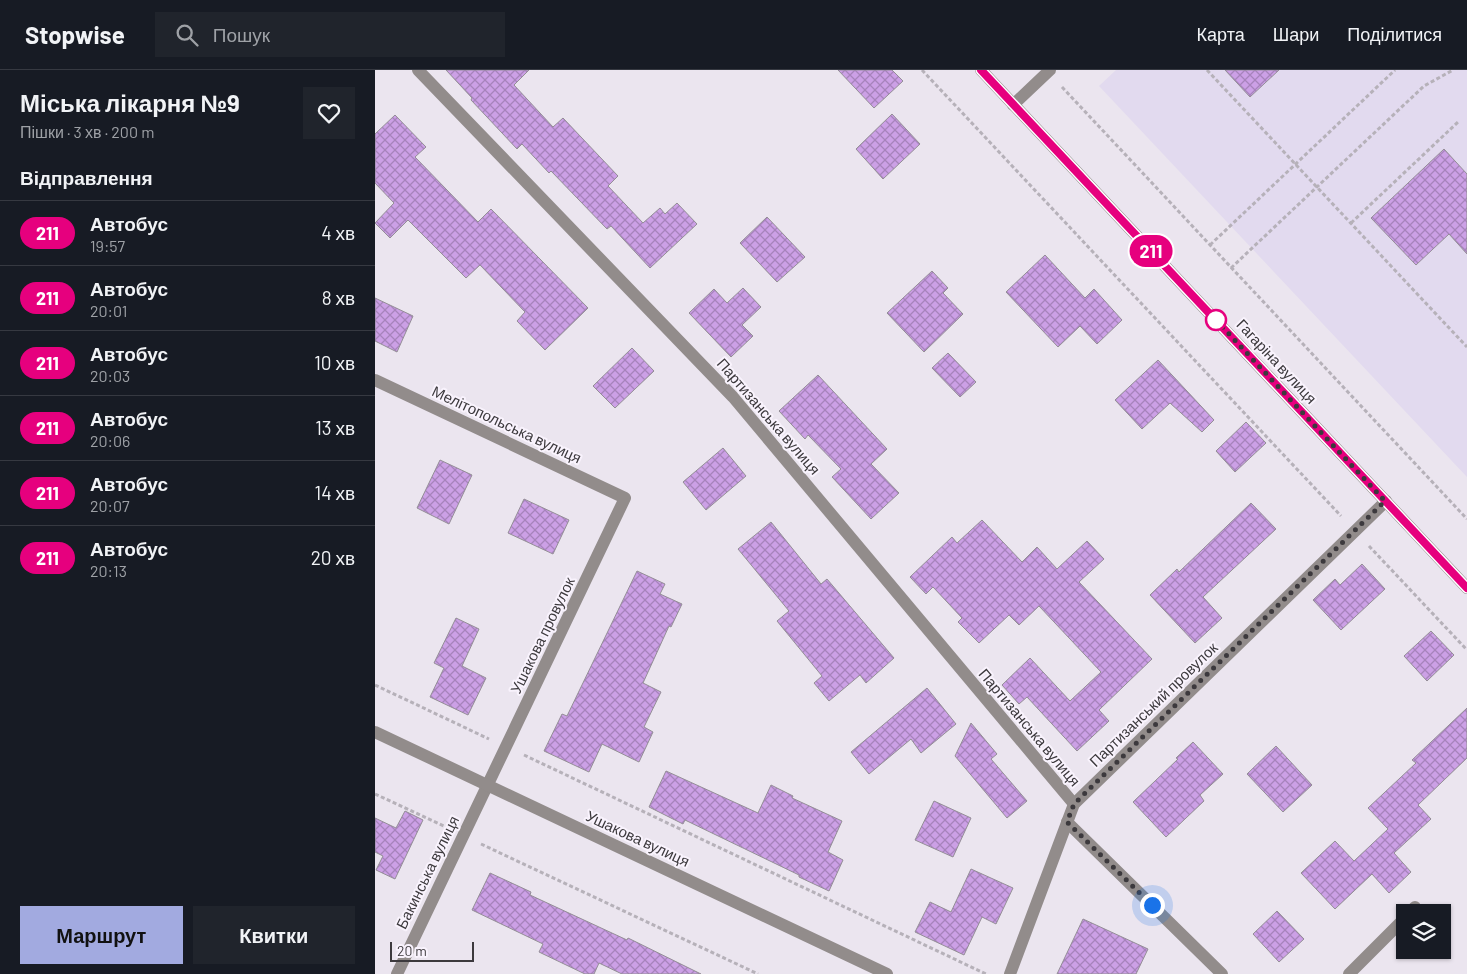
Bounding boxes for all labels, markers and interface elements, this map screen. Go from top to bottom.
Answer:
search box [155,12,505,57]
text: Stopwise [25,20,125,49]
icon: search [173,21,201,49]
text: Пошук [213,23,270,46]
text: Карта [1197,23,1245,45]
text: Шари [1273,23,1319,45]
text: Поділитися [1347,23,1442,45]
button: heart [303,87,355,139]
text: Міська лікарня №9 [20,88,240,117]
text: Пішки · 3 хв · 200 m [20,122,154,141]
text: Відправлення [20,166,153,189]
text: Автобус [90,212,168,235]
text: 4 хв [321,221,355,244]
text: 211 [36,222,59,244]
line badge: 211 [1122,235,1180,267]
text: 19:57 [90,236,125,255]
text: 211 [1140,240,1162,262]
text: Автобус [90,277,168,300]
text: 8 хв [322,286,355,309]
text: 211 [36,287,59,309]
text: 20:01 [90,301,127,320]
unlabelled marker [1205,309,1227,331]
street label: Гагаріна вулиця [1233,315,1321,407]
text: Автобус [90,342,168,365]
text: 10 хв [314,351,355,374]
text: 211 [36,352,59,374]
street label: Партизанська вулиця [714,354,824,478]
text: 20:03 [90,366,130,385]
street label: Мелітопольська вулиця [430,381,584,467]
text: Автобус [90,407,168,430]
text: 13 хв [315,416,355,439]
text: 211 [36,417,59,439]
text: 20:06 [90,431,130,450]
text: Автобус [90,472,168,495]
text: 14 хв [314,481,355,504]
text: 211 [36,482,59,504]
text: 20:07 [90,496,130,515]
text: Автобус [90,537,168,560]
text: 20 хв [311,546,355,569]
text: 211 [36,547,59,569]
text: 20:13 [90,561,127,580]
street label: Ушакова провулок [506,574,578,696]
street label: Партизанський провулок [1085,638,1221,770]
street label: Партизанська вулиця [976,664,1084,790]
street label: Ушакова вулиця [583,806,693,870]
street label: Бакинська вулиця [392,812,462,932]
your location [1140,893,1165,918]
map controls [1396,904,1451,959]
button: layers [1396,904,1451,959]
button: Маршрут [20,906,183,964]
button: Квитки [193,906,355,964]
scale bar [390,939,474,962]
text: 20 m [397,942,427,959]

